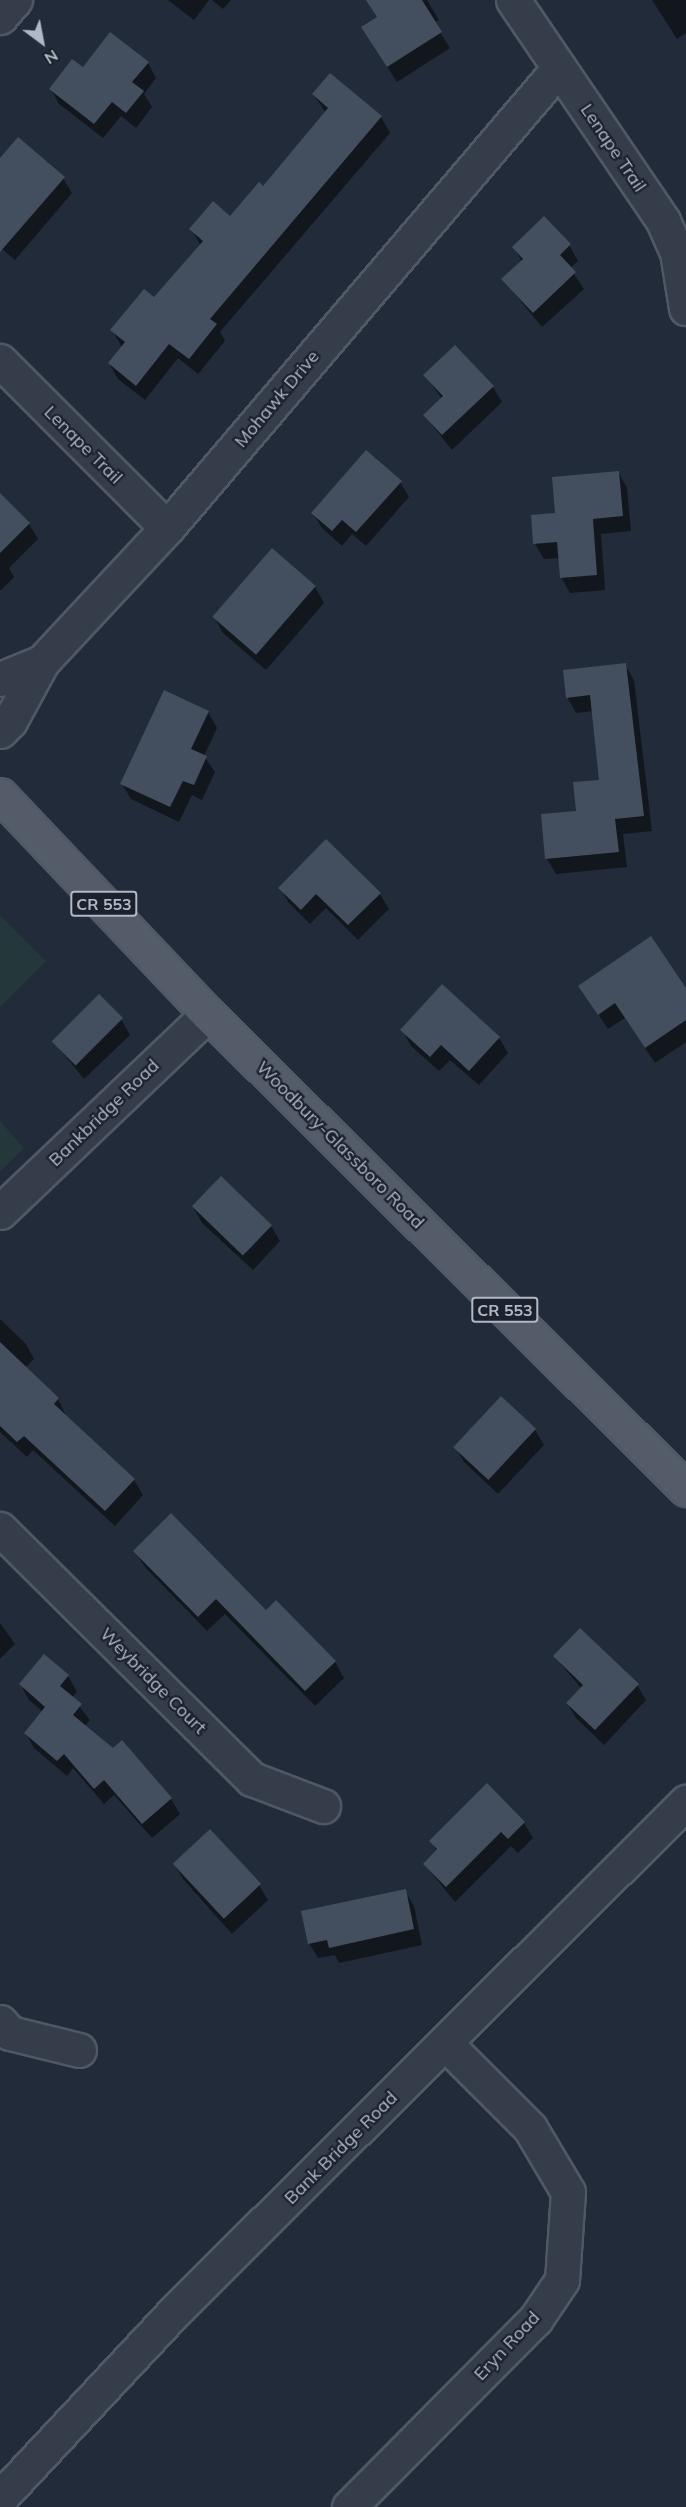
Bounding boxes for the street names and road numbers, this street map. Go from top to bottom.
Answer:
street label: Lenape Trail [576,100,650,196]
street label: Mohawk Drive [230,346,324,452]
street label: Lenape Trail [39,401,127,489]
road number: CR 553 [70,891,138,917]
street label: Bankbridge Road [44,1055,164,1171]
street label: Woodbury-Glassboro Road [252,1057,428,1233]
road number: CR 553 [470,1297,540,1323]
street label: Weybridge Court [95,1623,211,1739]
street label: Bank Bridge Road [280,2087,402,2209]
street label: Eryn Road [470,2307,544,2385]

